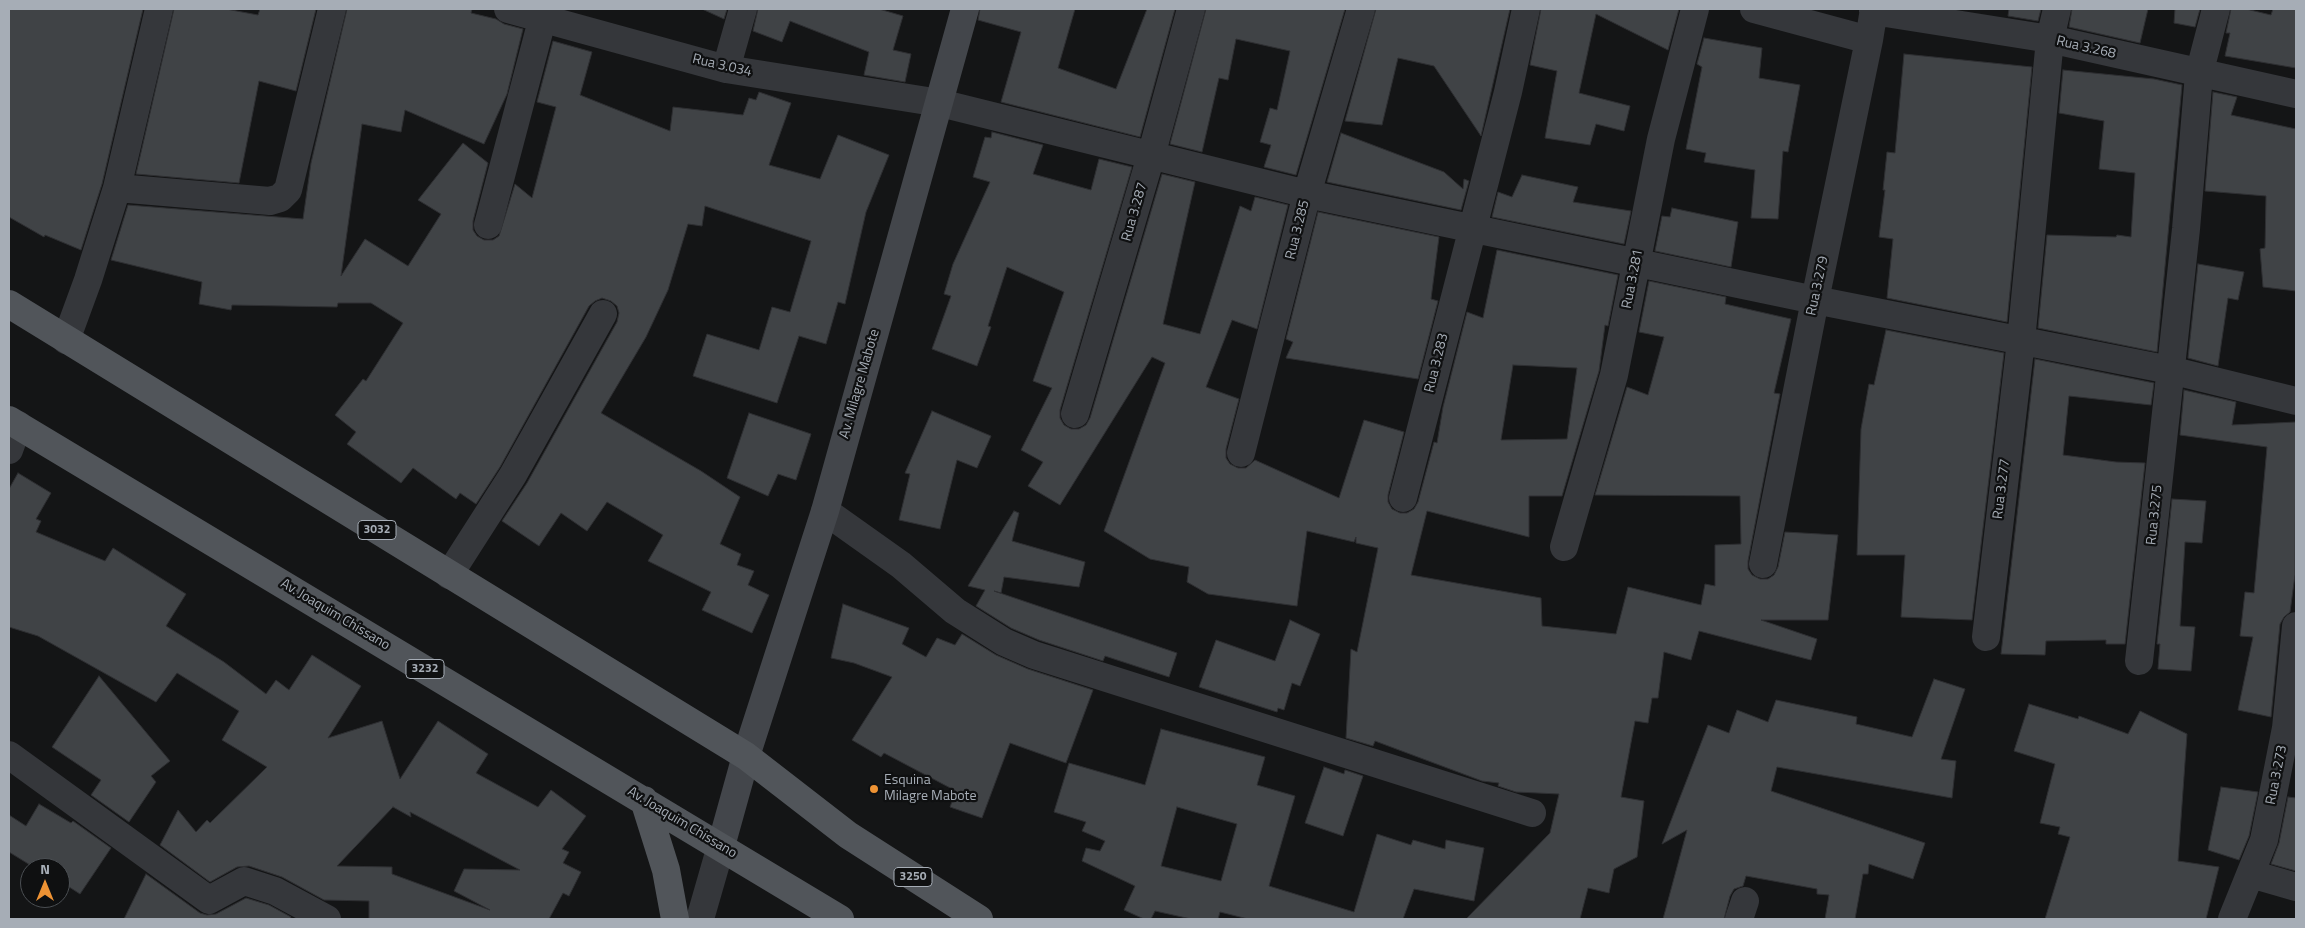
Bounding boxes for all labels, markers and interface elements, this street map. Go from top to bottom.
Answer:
street label: Rua 3.268 [2055,33,2117,63]
street label: Rua 3.034 [691,51,753,81]
street label: Rua 3.287 [1119,181,1151,243]
street label: Rua 3.285 [1283,199,1313,261]
street label: Rua 3.281 [1619,248,1647,310]
street label: Rua 3.279 [1803,255,1833,317]
street label: Av. Milagre Mabote [836,327,884,441]
street label: Rua 3.283 [1422,332,1452,394]
street label: Rua 3.277 [1990,458,2014,520]
street label: Rua 3.275 [2143,484,2167,546]
road number: 3032 [358,520,396,540]
street label: Av. Joaquim Chissano [277,576,393,654]
road number: 3232 [406,660,444,679]
street label: Rua 3.273 [2263,744,2291,806]
place label: Esquina Milagre Mabote [884,773,977,806]
marker: Esquina Milagre Mabote [868,783,880,795]
street label: Av. Joaquim Chissano [624,784,740,862]
north arrow [20,858,70,908]
text: N [40,858,50,879]
road number: 3250 [894,868,932,886]

